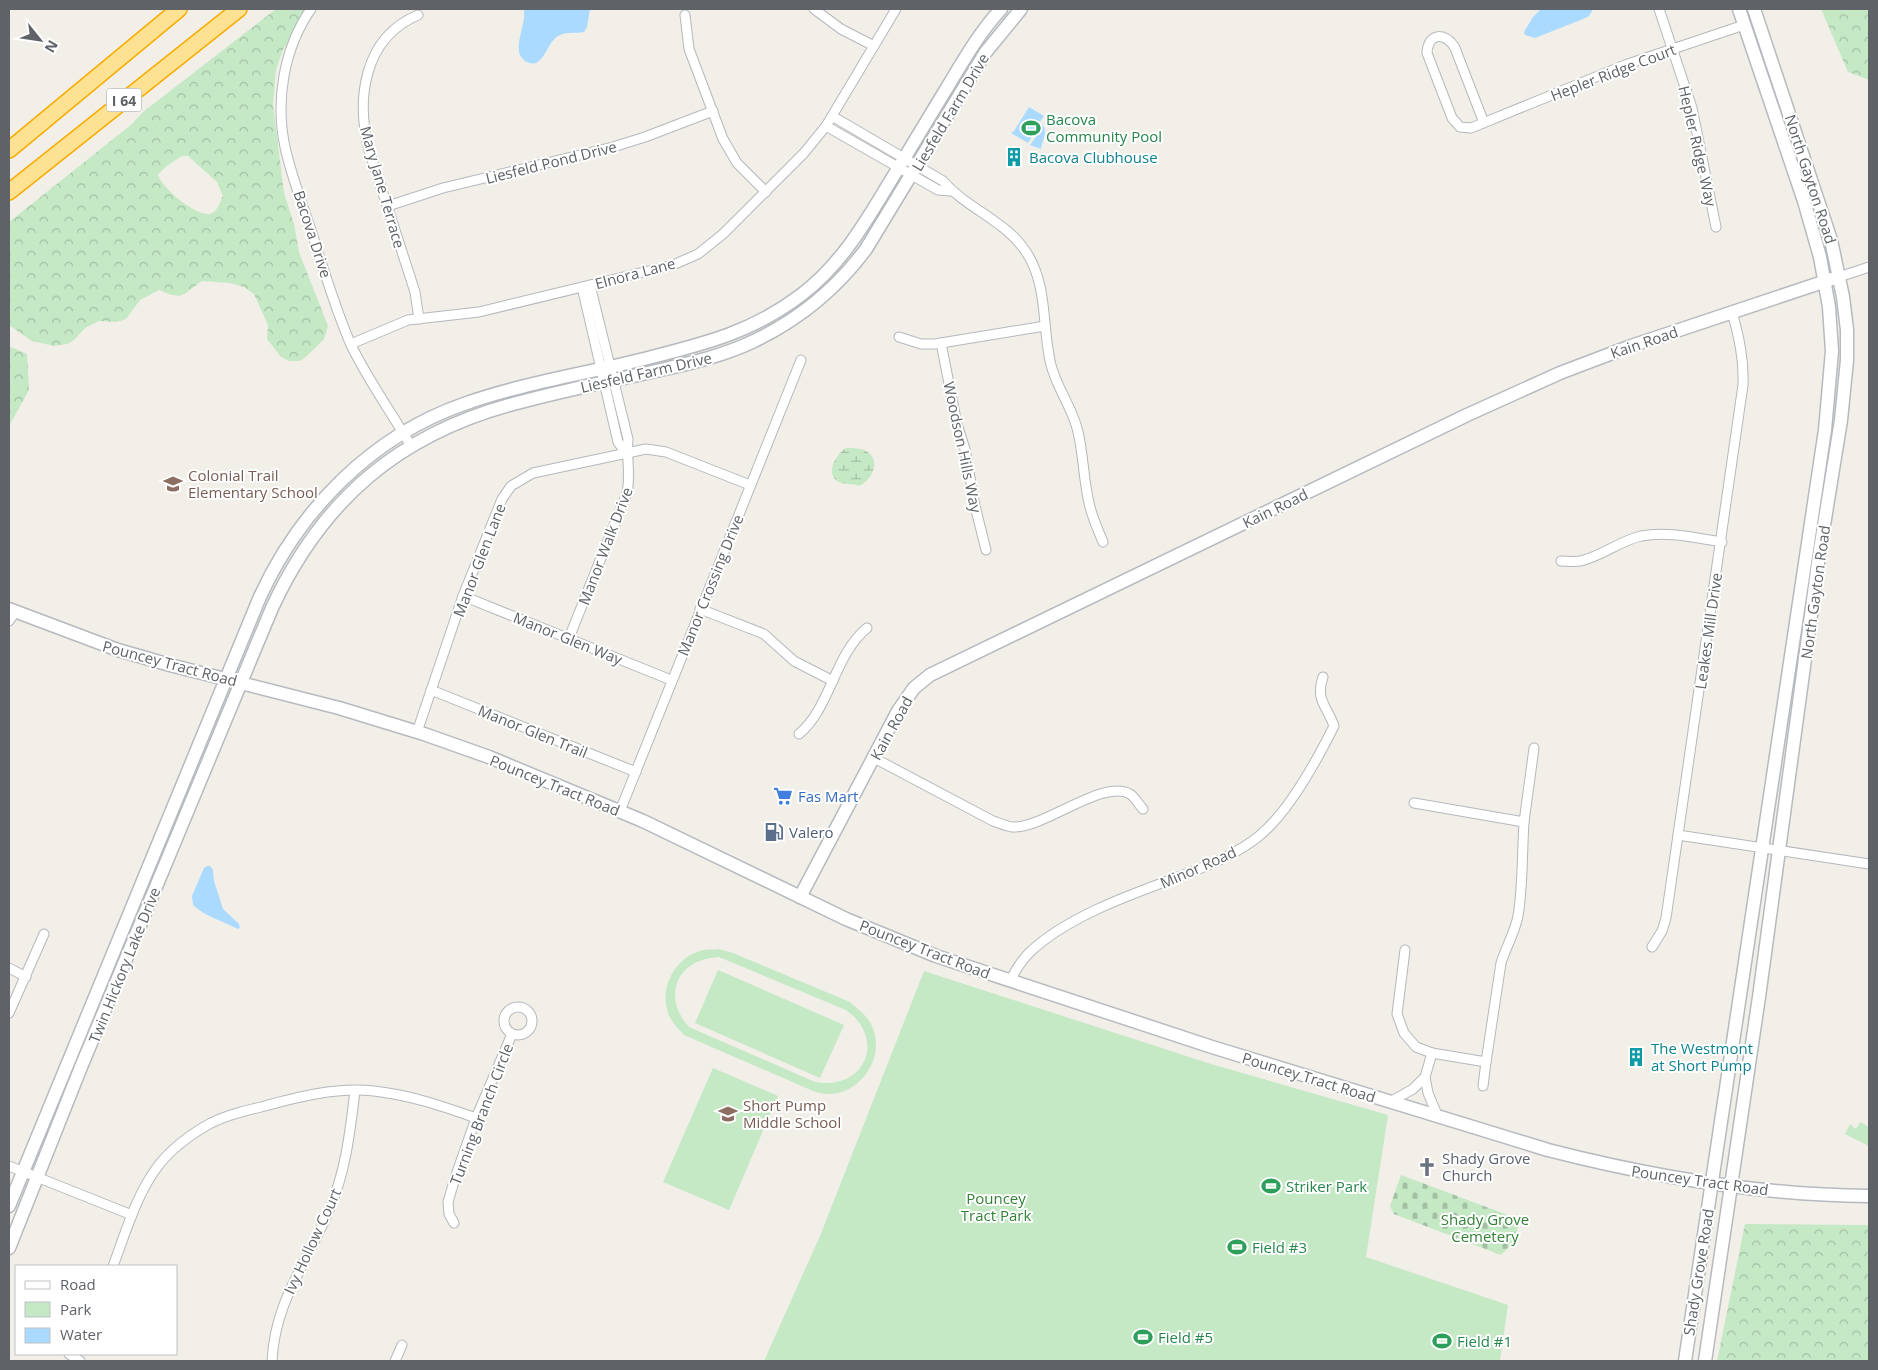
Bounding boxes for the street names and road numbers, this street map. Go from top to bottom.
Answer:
street label: Hepler Ridge Court [1547,39,1679,105]
street label: Liesfeld Farm Drive [907,49,993,175]
street label: Hepler Ridge Way [1674,84,1722,209]
road number: I 64 [106,88,142,112]
street label: North Gayton Road [1781,112,1841,246]
street label: Mary Jane Terrace [356,124,410,250]
street label: Liesfeld Pond Drive [483,136,619,188]
street label: Bacova Drive [289,188,337,280]
street label: Elnora Lane [593,253,677,293]
street label: Kain Road [1608,321,1680,363]
street label: Liesfeld Farm Drive [578,347,714,397]
street label: Woodson Hills Way [939,380,987,515]
street label: Manor Walk Drive [573,484,637,608]
street label: Kain Road [1239,484,1311,532]
street label: Manor Glen Lane [448,500,510,620]
street label: Manor Crossing Drive [672,511,748,659]
street label: North Gayton Road [1796,524,1834,660]
street label: Leakes Mill Drive [1690,571,1726,691]
street label: Manor Glen Way [510,607,626,669]
street label: Pouncey Tract Road [101,635,239,691]
street label: Kain Road [865,692,917,764]
street label: Manor Glen Trail [475,700,591,762]
street label: Pouncey Tract Road [487,750,623,820]
street label: Minor Road [1157,841,1239,893]
street label: Twin Hickory Lake Drive [84,884,164,1046]
street label: Pouncey Tract Road [857,915,993,983]
street label: Turning Branch Circle [445,1040,517,1188]
street label: Pouncey Tract Road [1240,1047,1378,1107]
street label: Pouncey Tract Road [1630,1160,1770,1200]
street label: Ivy Hollow Court [279,1185,345,1297]
street label: Shady Grove Road [1678,1207,1718,1337]

